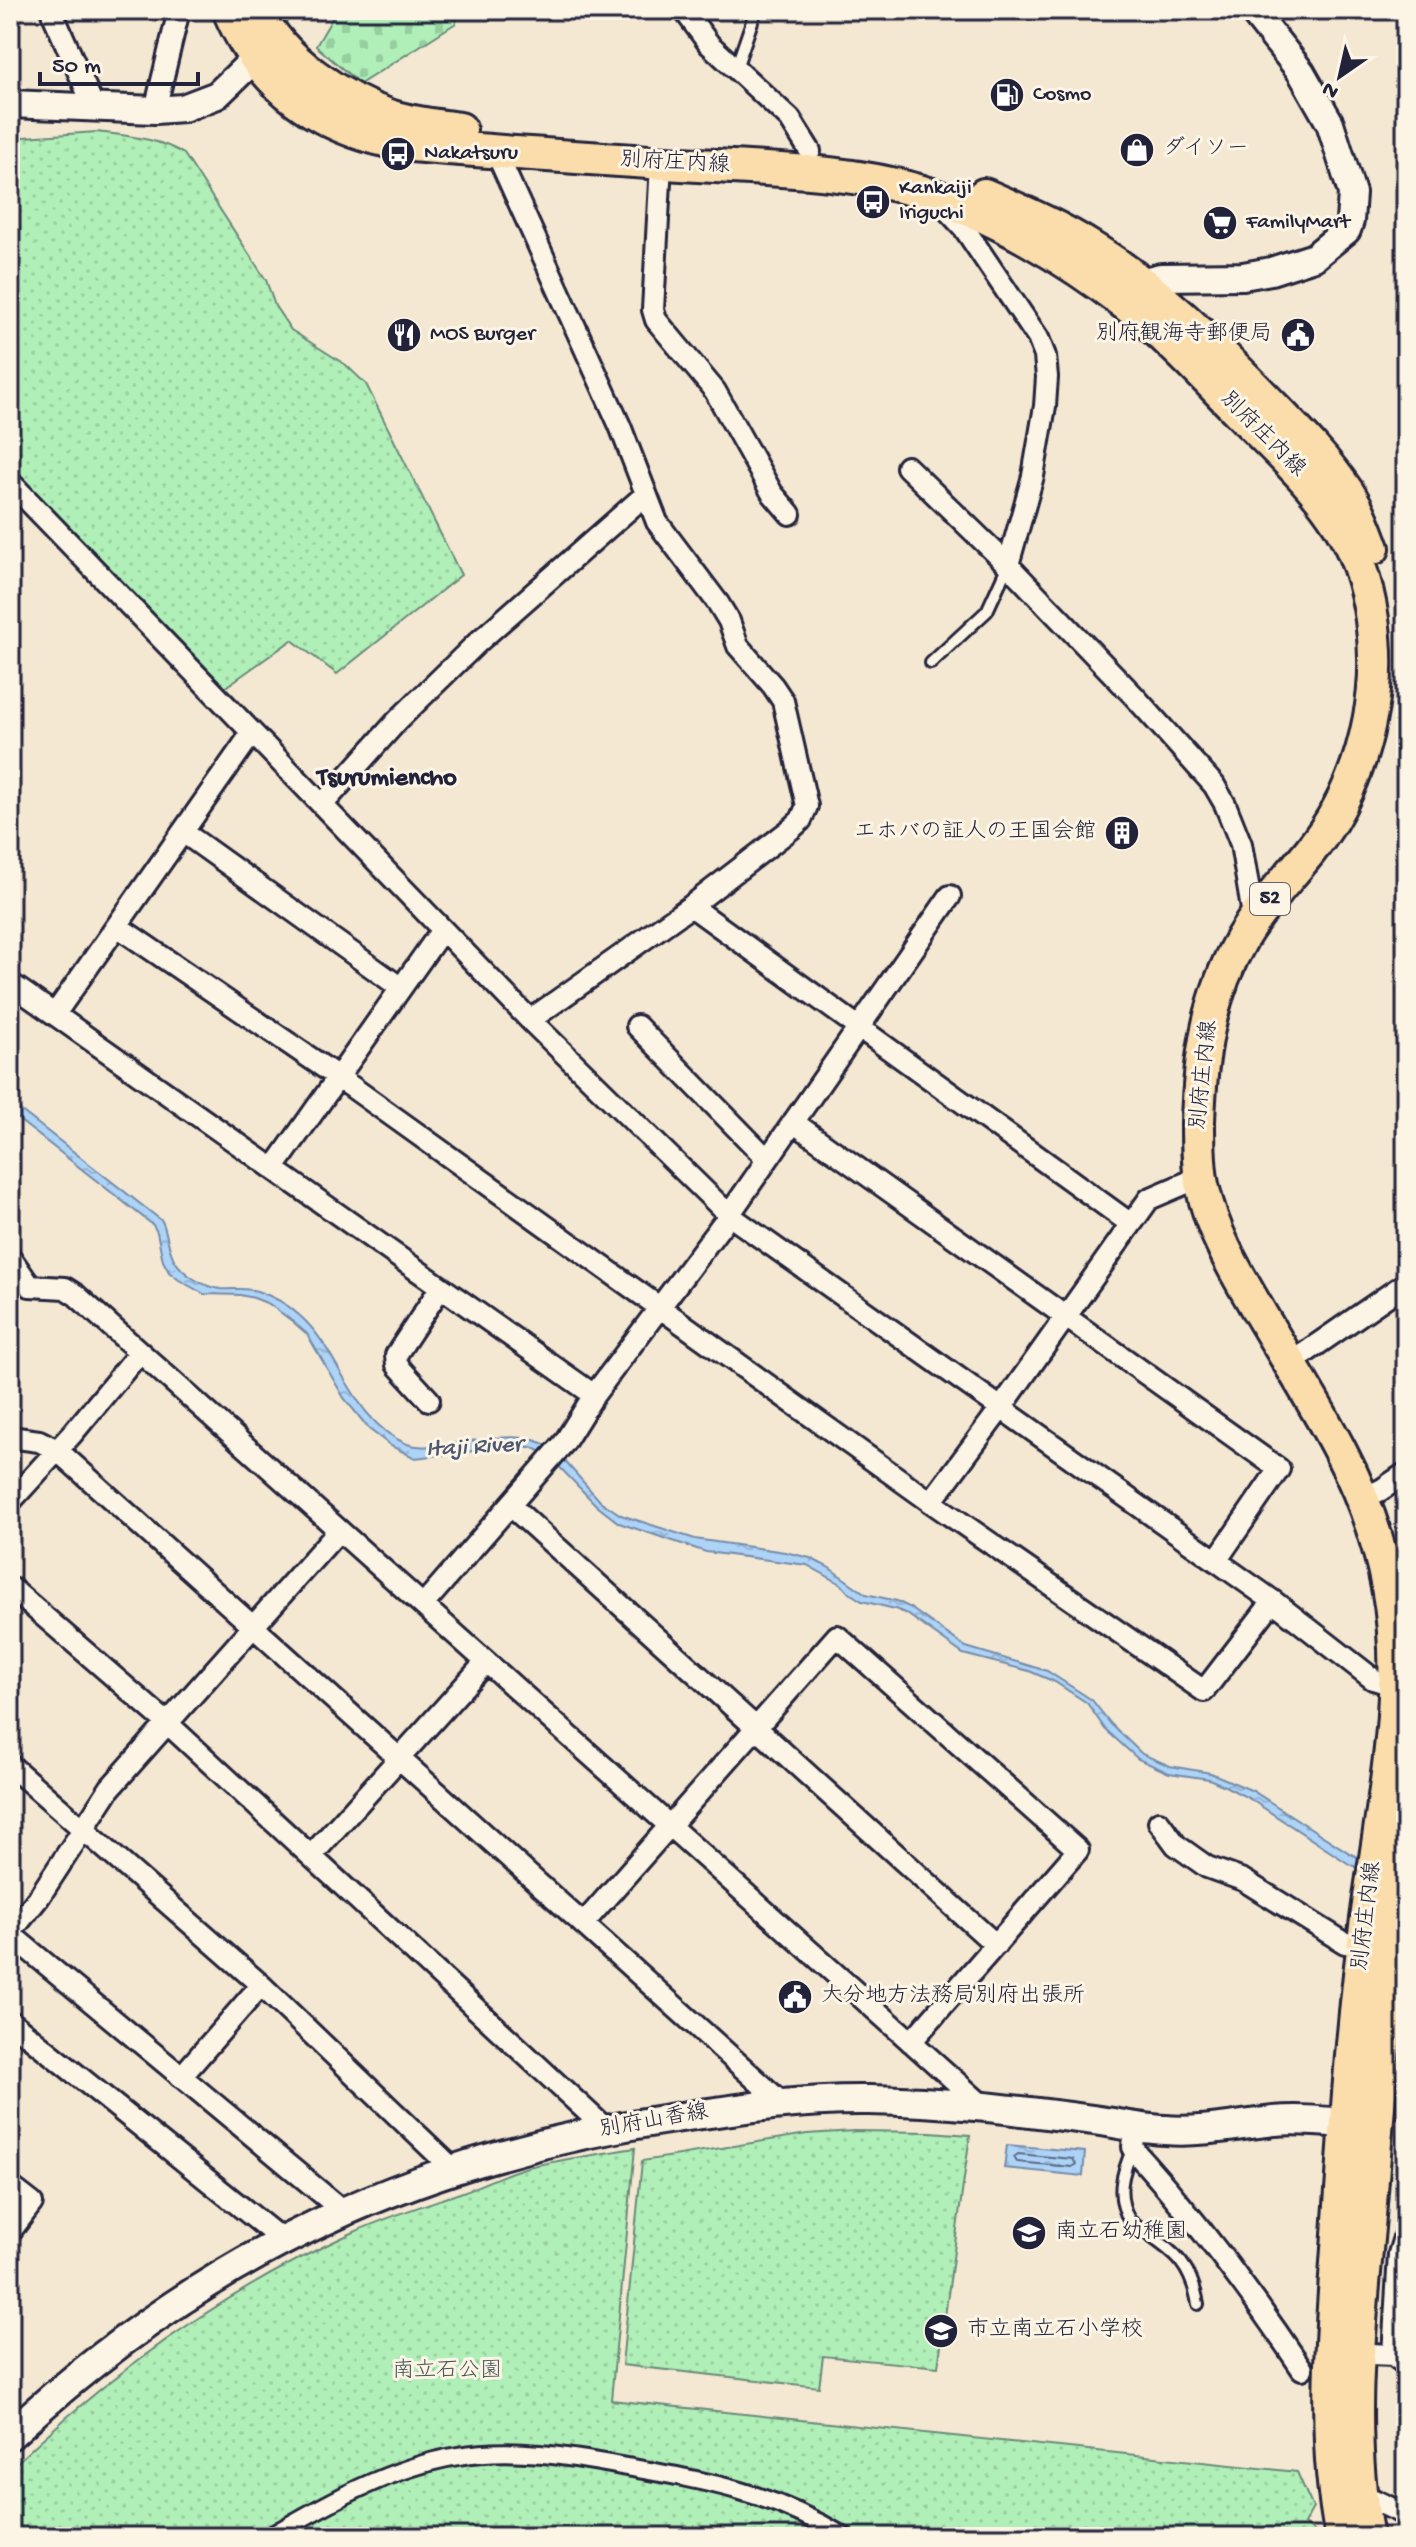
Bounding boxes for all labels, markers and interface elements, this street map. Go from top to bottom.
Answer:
scale bar [40,36,198,86]
north arrow [1300,36,1380,116]
text: 50 m [52,53,101,82]
text: N [1318,74,1344,104]
fuel station icon: Cosmo [988,76,1026,114]
place label: Cosmo [1033,82,1091,108]
shop icon: ダイソー [1118,131,1156,169]
bus stop icon: Nakatsuru [379,135,417,173]
place label: ダイソー [1163,136,1249,163]
place label: Nakatsuru [424,141,518,167]
street label: 別府庄内線 [619,146,731,180]
place label: Kankaiji Iriguchi [899,176,972,227]
bus stop icon: Kankaiji Iriguchi [854,183,892,221]
supermarket icon: FamilyMart [1201,204,1239,242]
place label: FamilyMart [1245,210,1352,236]
restaurant icon: MOS Burger [385,316,423,354]
public building icon: 別府観海寺郵便局 [1279,316,1317,354]
place label: 別府観海寺郵便局 [1096,320,1272,348]
place label: MOS Burger [430,322,537,348]
street label: 別府庄内線 [1214,385,1312,483]
district label: Tsurumiencho [315,764,457,795]
building icon: エホバの証人の王国会館 [1103,814,1141,852]
place label: エホバの証人の王国会館 [854,819,1096,846]
road number: 52 [1250,883,1290,915]
street label: 別府庄内線 [1184,1019,1224,1131]
water label: Itaji River [425,1431,527,1465]
street label: 別府庄内線 [1346,1860,1388,1972]
public building icon: 大分地方法務局別府出張所 [776,1978,814,2016]
place label: 大分地方法務局別府出張所 [821,1982,1085,2010]
street label: 別府山香線 [597,2098,710,2144]
school or university icon: 南立石幼稚園 [1010,2214,1048,2252]
place label: 南立石幼稚園 [1055,2219,1187,2246]
school or university icon: 市立南立石小学校 [922,2312,960,2350]
place label: 市立南立石小学校 [967,2317,1143,2344]
park label: 南立石公園 [392,2358,502,2385]

